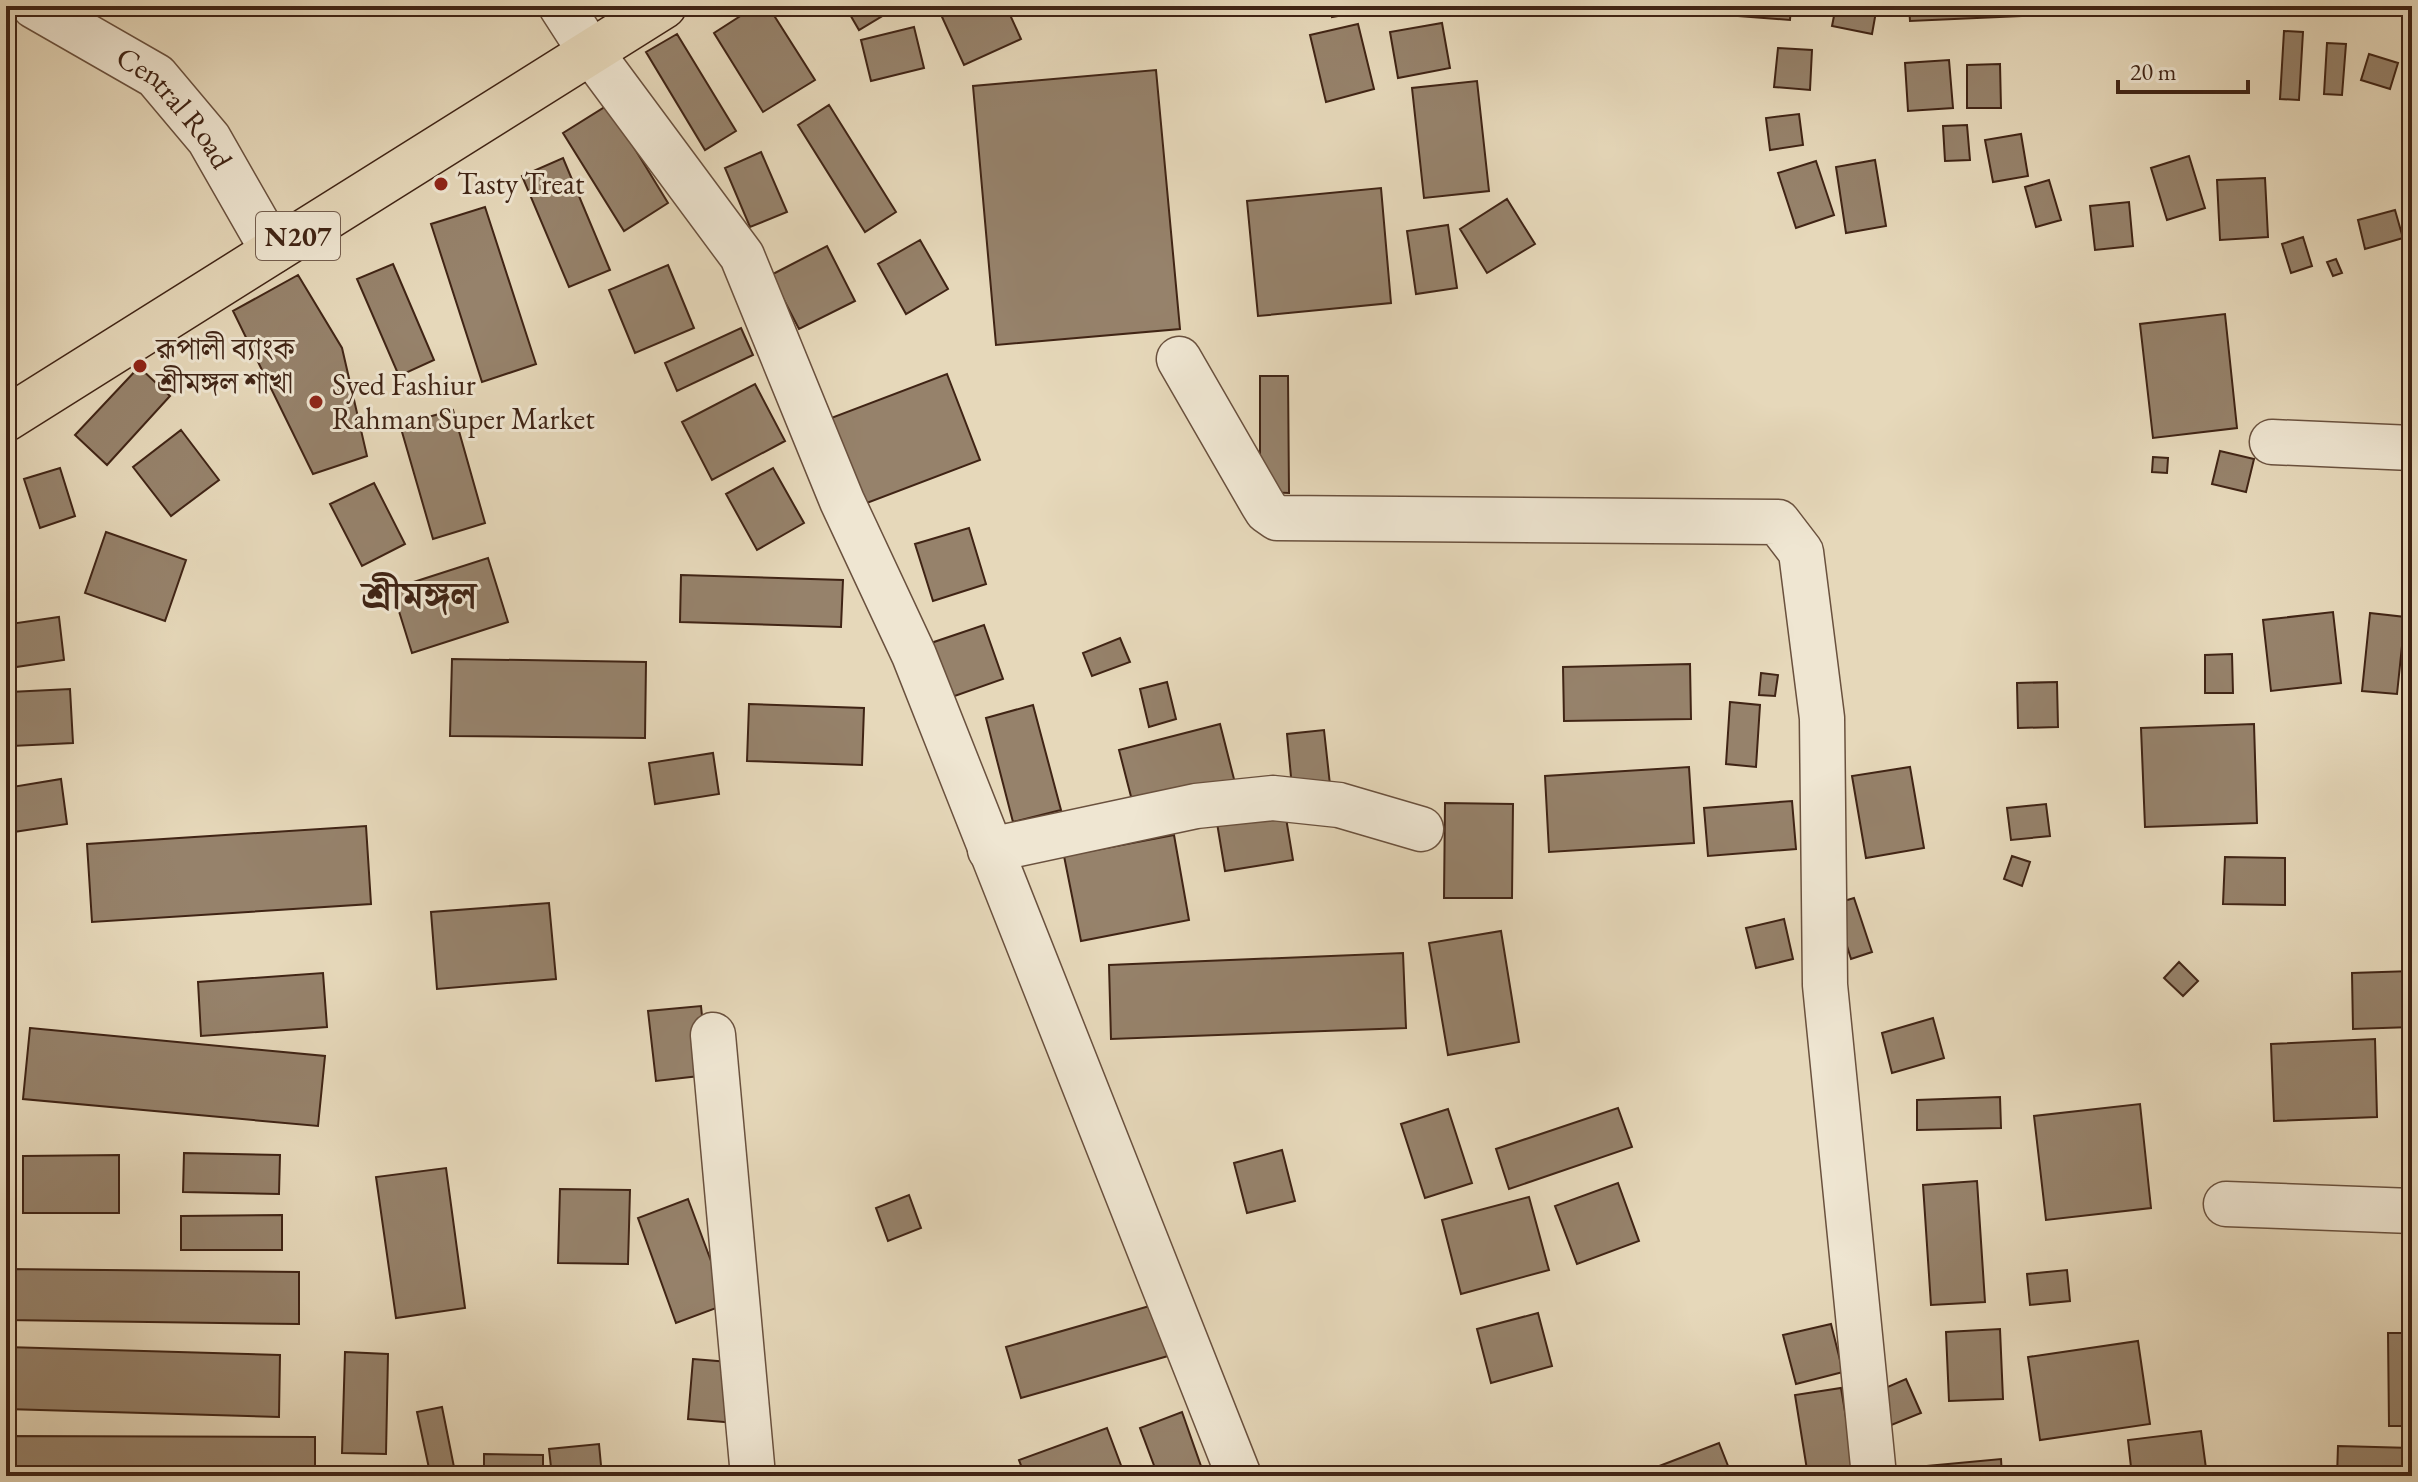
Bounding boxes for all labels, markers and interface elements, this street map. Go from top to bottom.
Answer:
street label: Central Road [109,37,242,176]
scale bar [2118,44,2248,94]
text: 20 m [2130,56,2177,87]
place label: Tasty Treat [457,164,585,203]
marker: Tasty Treat [432,175,450,193]
road number: N207 [256,212,340,260]
place label: রূপালী ব্যাংক শ্রীমঙ্গল শাখা [155,329,296,402]
marker: রূপালী ব্যাংক শ্রীমঙ্গল শাখা [131,357,149,375]
place label: Syed Fashiur Rahman Super Market [332,365,595,438]
marker: Syed Fashiur Rahman Super Market [307,393,325,411]
district label: শ্রীমঙ্গল [359,570,479,619]

